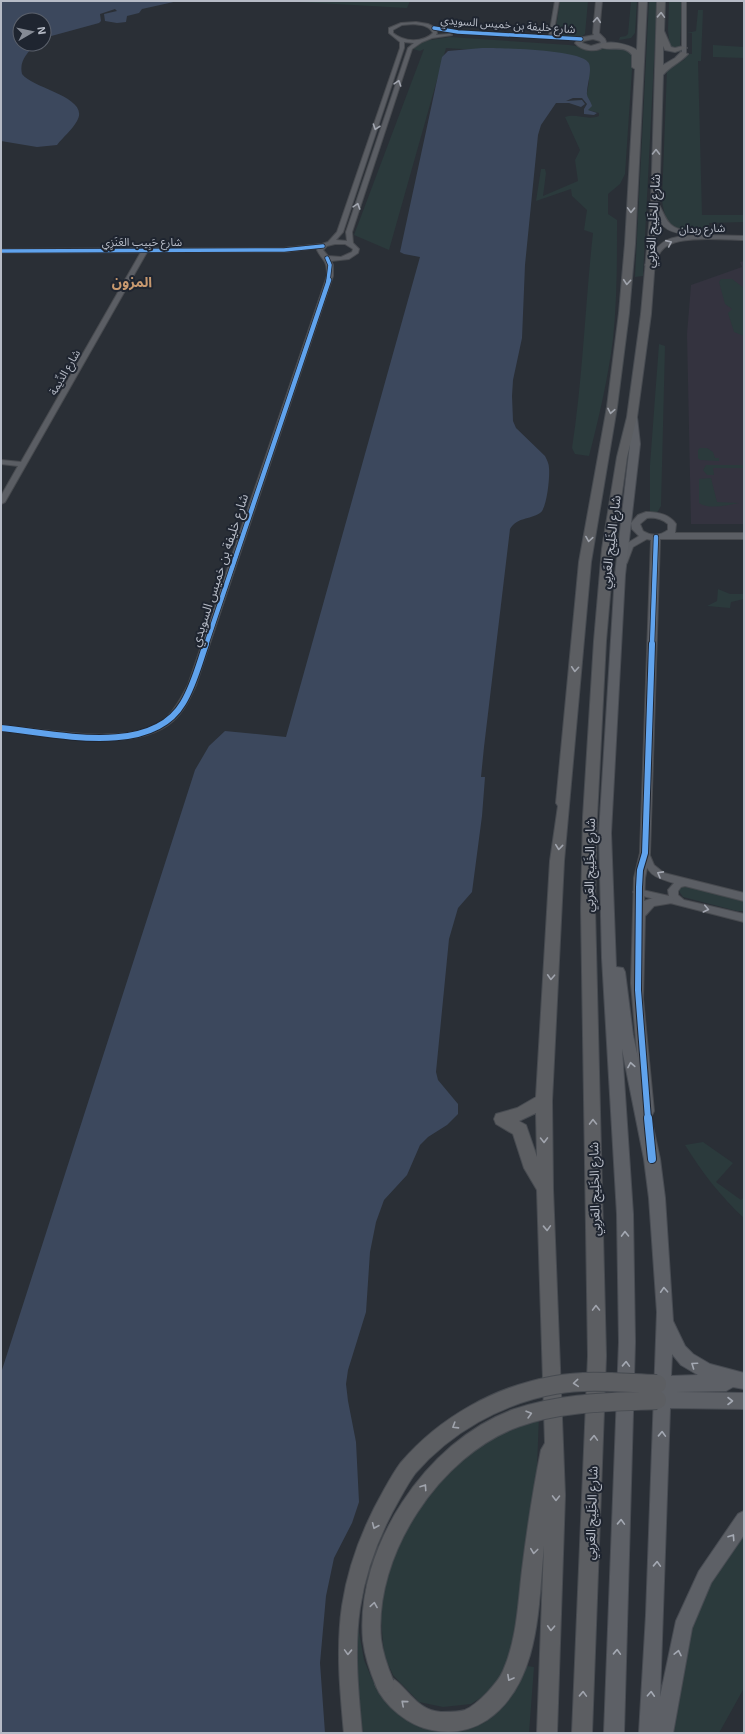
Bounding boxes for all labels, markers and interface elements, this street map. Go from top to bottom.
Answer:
north arrow [12,12,52,52]
one-way arrow [657,12,665,18]
street label: شارع خليفة بن خميس السويدي [440,13,576,39]
one-way arrow [592,17,601,23]
text: N [35,25,49,35]
one-way arrow [393,80,402,87]
one-way arrow [372,123,381,130]
one-way arrow [652,149,660,155]
street label: شارع الخَلِيج العَربِي [641,173,666,269]
one-way arrow [353,203,361,210]
one-way arrow [627,207,636,213]
street label: شارع ربدان [678,221,726,237]
street label: شارع حَبِيب العَنَزِي [102,235,183,251]
one-way arrow [664,240,672,248]
district label: المزون [112,273,152,291]
one-way arrow [622,279,631,285]
street label: شارع الدِّيمة [46,347,84,398]
one-way arrow [608,408,616,415]
street label: شارع خليفة بن خميس السويدي [187,491,254,649]
street label: شارع الخَلِيج العَربِي [596,494,627,590]
one-way arrow [585,536,594,543]
one-way arrow [571,666,580,672]
street label: شارع الخَلِيج العَربِي [580,818,601,912]
one-way arrow [554,844,563,850]
one-way arrow [657,871,664,878]
one-way arrow [702,904,709,913]
one-way arrow [546,974,555,980]
one-way arrow [627,1062,636,1068]
one-way arrow [589,1119,597,1125]
one-way arrow [540,1137,549,1143]
street label: شارع الخَلِيج العَربِي [585,1142,606,1236]
one-way arrow [542,1225,551,1231]
one-way arrow [621,1231,630,1237]
one-way arrow [659,1287,668,1293]
one-way arrow [592,1305,600,1311]
one-way arrow [622,1361,631,1367]
one-way arrow [692,1363,699,1370]
one-way arrow [573,1379,579,1388]
one-way arrow [727,1397,733,1405]
one-way arrow [525,1410,532,1419]
one-way arrow [452,1421,459,1428]
one-way arrow [657,1431,666,1437]
one-way arrow [590,1435,598,1441]
street label: شارع الخَلِيج العَربِي [581,1466,604,1560]
one-way arrow [419,1484,427,1491]
one-way arrow [552,1495,560,1501]
one-way arrow [617,1519,625,1525]
one-way arrow [372,1522,380,1529]
one-way arrow [727,1534,735,1541]
one-way arrow [530,1548,539,1554]
one-way arrow [652,1561,661,1567]
one-way arrow [369,1602,378,1609]
one-way arrow [547,1625,555,1631]
one-way arrow [344,1649,352,1655]
one-way arrow [613,1649,621,1655]
one-way arrow [673,1650,681,1657]
one-way arrow [507,1674,514,1681]
one-way arrow [579,1691,587,1697]
one-way arrow [646,1691,655,1697]
one-way arrow [401,1701,408,1708]

